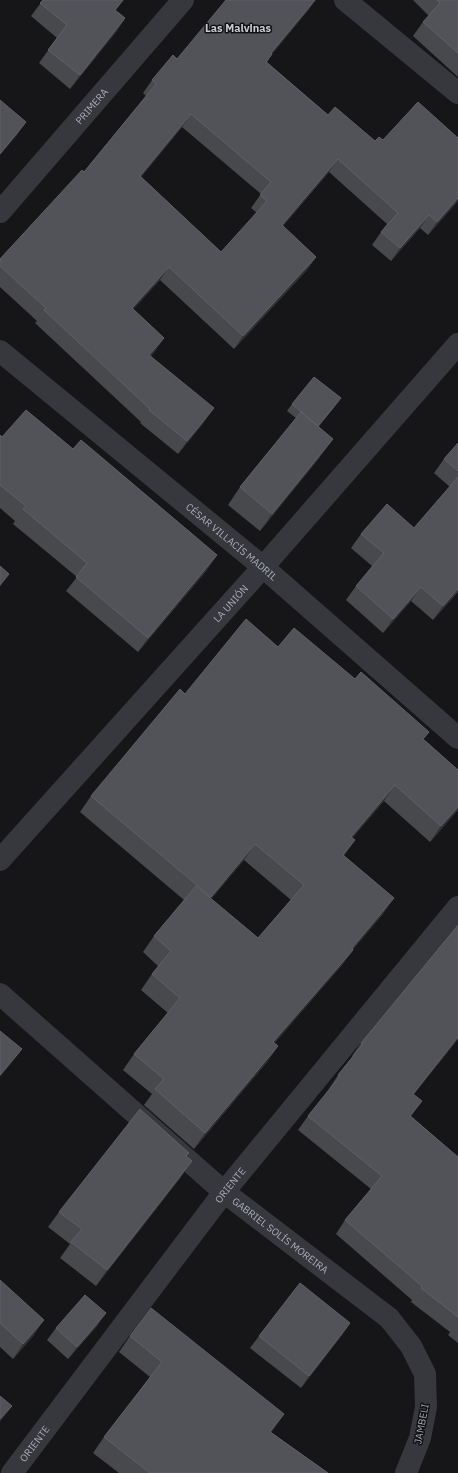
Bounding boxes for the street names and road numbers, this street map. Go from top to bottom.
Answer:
street label: PRIMERA [73,85,111,127]
street label: CÉSAR VILLACÍS MADRIL [183,500,280,584]
street label: LA UNIÓN [211,582,251,625]
street label: ORIENTE [212,1165,249,1206]
street label: GABRIEL SOLÍS MOREIRA [229,1195,331,1277]
street label: JAMBELI [411,1403,432,1445]
street label: ORIENTE [17,1423,53,1464]

